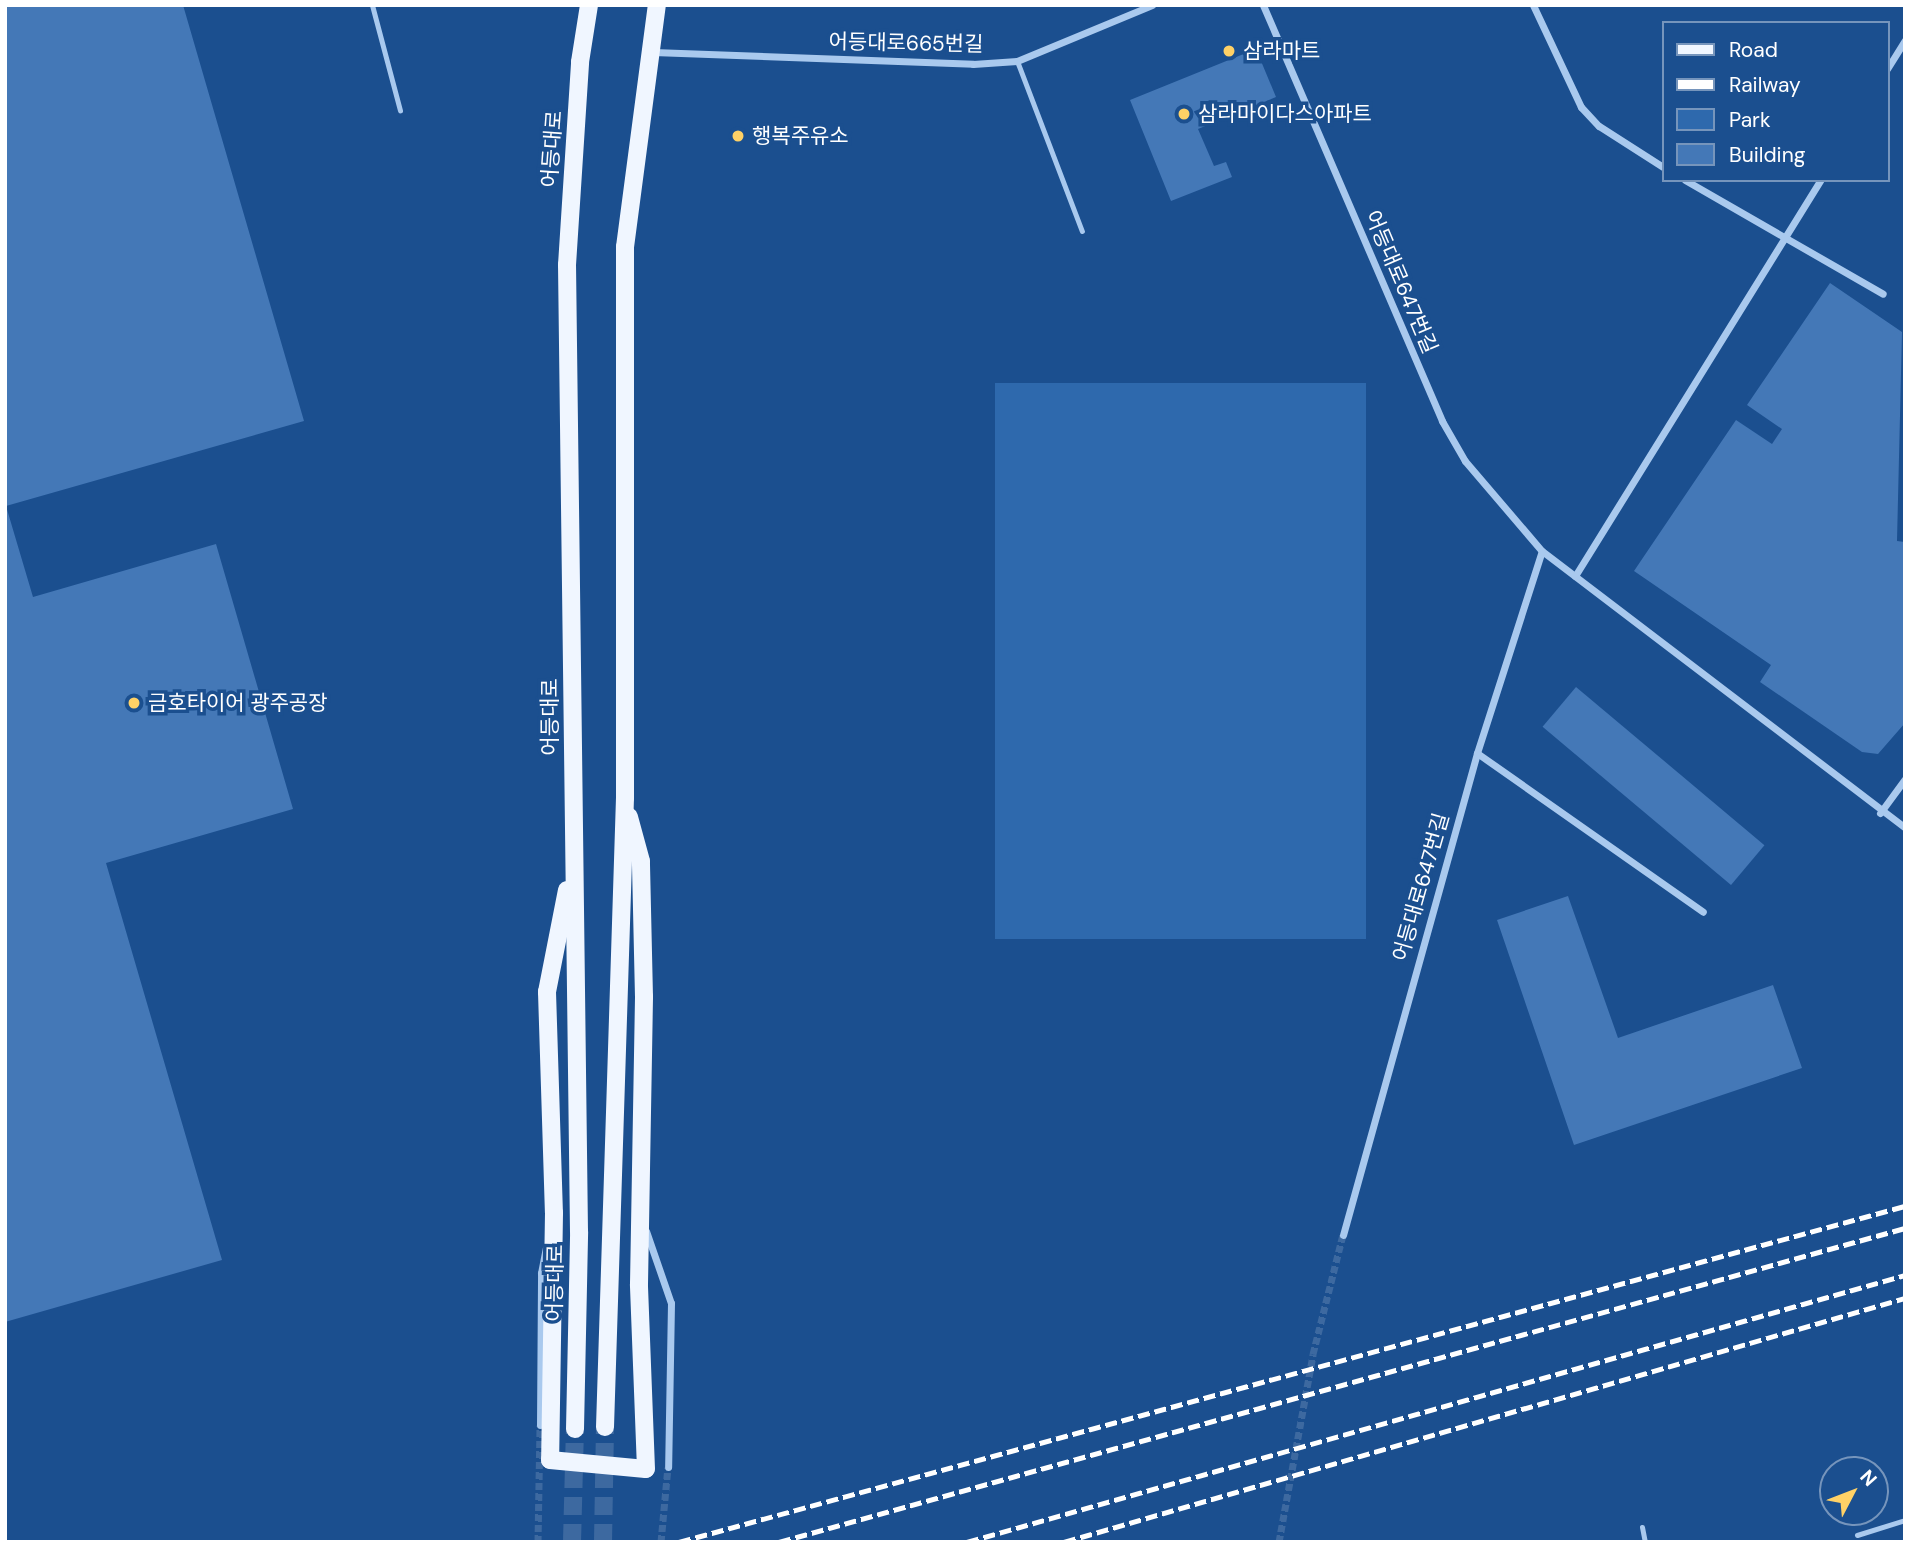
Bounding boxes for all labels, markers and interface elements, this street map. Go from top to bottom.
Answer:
legend [1661,21,1889,182]
street label: 어등대로665번길 [828,29,984,57]
text: Road [1729,36,1778,64]
place label: 삼라마트 [1243,38,1320,64]
marker: 삼라마트 [1221,43,1237,59]
text: Railway [1729,71,1801,99]
place label: 삼라마이다스아파트 [1198,101,1372,127]
marker: 삼라마이다스아파트 [1176,106,1192,122]
text: Park [1729,106,1770,134]
street label: 어등대로 [537,110,567,188]
place label: 행복주유소 [752,123,849,149]
marker: 행복주유소 [730,128,746,144]
text: Building [1729,141,1805,169]
street label: 어등대로647번길 [1359,207,1443,357]
street label: 어등대로 [537,678,563,756]
place label: 금호타이어 광주공장 [148,690,327,716]
marker: 금호타이어 광주공장 [126,695,142,711]
street label: 어등대로647번길 [1388,810,1454,964]
street label: 어등대로 [542,1244,568,1322]
north arrow [1819,1456,1889,1526]
text: N [1855,1464,1882,1491]

